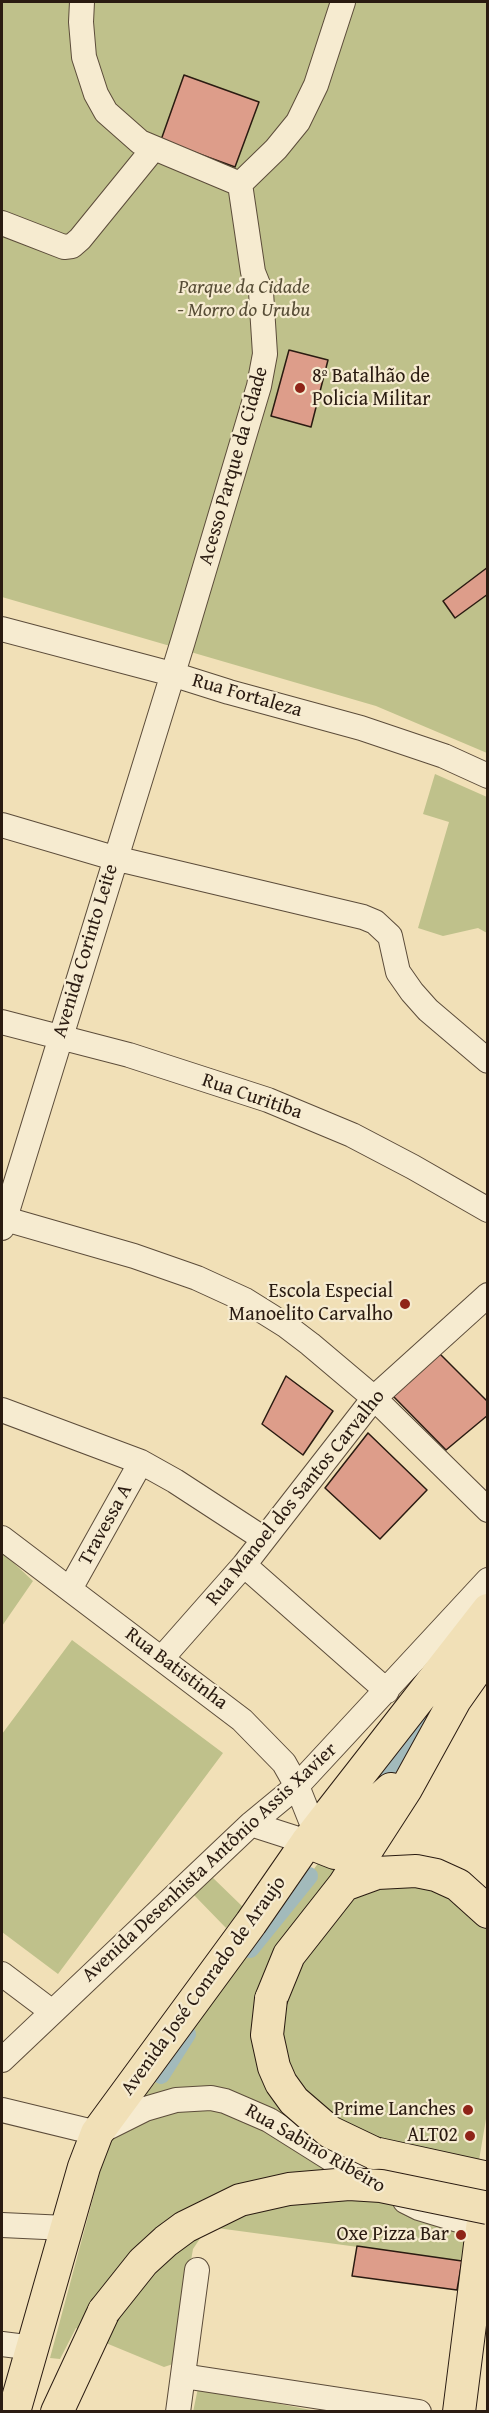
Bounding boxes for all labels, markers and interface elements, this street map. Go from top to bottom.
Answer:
park label: Parque da Cidade - Morro do Urubu [177,276,311,323]
street label: Acesso Parque da Cidade [194,364,274,568]
place label: 8º Batalhão de Policia Militar [312,365,431,412]
marker: 8º Batalhão de Policia Militar [293,381,307,395]
street label: Rua Fortaleza [189,669,305,723]
street label: Avenida Corinto Leite [48,861,124,1041]
street label: Rua Curitiba [199,1069,305,1125]
place label: Escola Especial Manoelito Carvalho [229,1280,393,1327]
marker: Escola Especial Manoelito Carvalho [398,1297,412,1311]
street label: Rua Manoel dos Santos Carvalho [201,1385,391,1611]
street label: Travessa A [74,1480,138,1570]
street label: Rua Batistinha [120,1623,232,1715]
street label: Avenida Desenhista Antônio Assis Xavier [77,1738,343,1988]
street label: Avenida José Conrado de Araujo [116,1872,292,2100]
place label: Prime Lanches [334,2098,456,2122]
street label: Rua Sabino Ribeiro [241,2099,389,2199]
marker: Prime Lanches [461,2103,475,2117]
place label: ALT02 [407,2124,458,2148]
marker: ALT02 [463,2129,477,2143]
place label: Oxe Pizza Bar [336,2223,449,2247]
marker: Oxe Pizza Bar [454,2228,468,2242]

